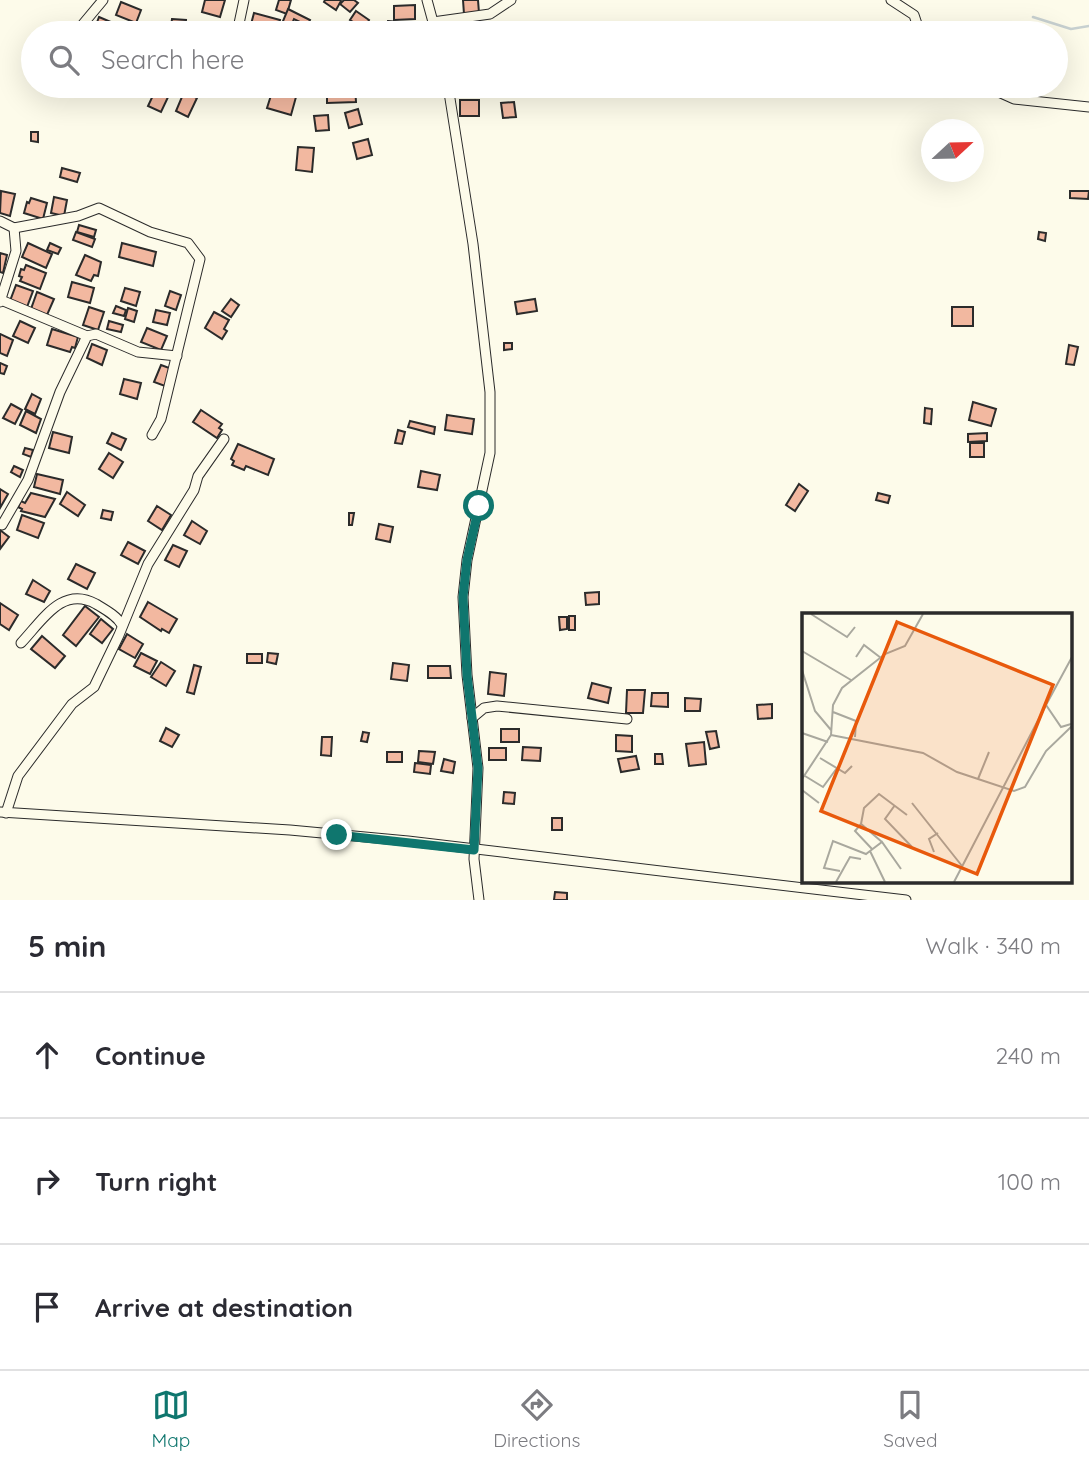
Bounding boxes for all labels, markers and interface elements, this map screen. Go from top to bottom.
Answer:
search box [21,21,1068,98]
icon: search [45,41,83,79]
text: Search here [101,43,245,76]
north arrow [921,119,984,182]
route start [463,490,494,521]
inset map [802,613,1072,883]
route end [321,819,352,850]
text: 5 min [28,927,106,965]
text: Walk · 340 m [925,931,1061,960]
icon: ahead [28,1036,66,1074]
text: Continue [95,1039,206,1072]
text: 240 m [996,1041,1061,1070]
icon: right [28,1162,66,1200]
text: Turn right [95,1165,217,1198]
text: 100 m [998,1167,1061,1196]
icon: arrive [28,1288,66,1326]
text: Arrive at destination [95,1291,353,1324]
tab: Map [152,1386,190,1452]
tab: Directions [493,1386,580,1452]
tab: Saved [883,1386,938,1452]

